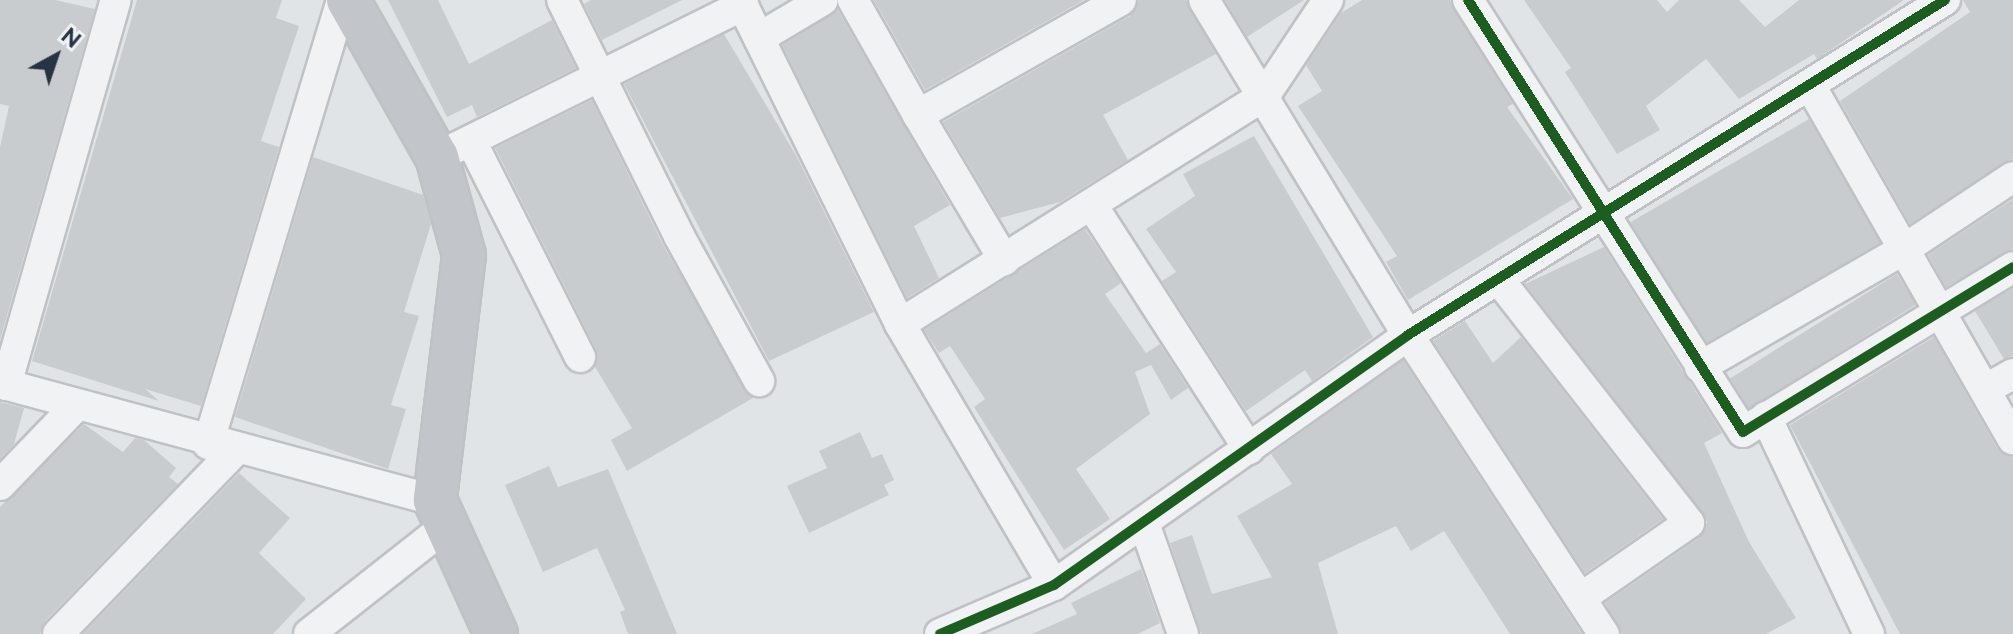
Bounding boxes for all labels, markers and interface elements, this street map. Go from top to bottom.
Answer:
north arrow [16,16,96,96]
text: N [57,22,86,53]

